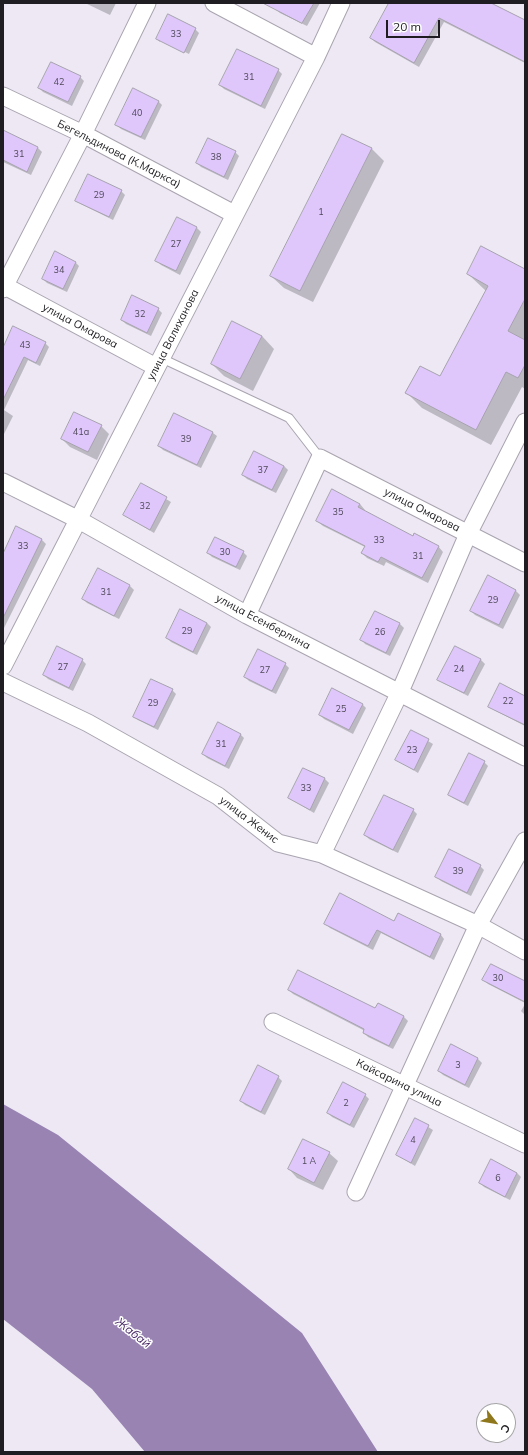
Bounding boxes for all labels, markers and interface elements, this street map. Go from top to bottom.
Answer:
scale bar [388,12,442,38]
text: 20 m [393,19,421,34]
house number: 33 [171,29,181,39]
house number: 31 [244,72,254,82]
house number: 42 [54,77,64,87]
house number: 40 [132,108,142,118]
street label: Бегельдинова (К.Маркса) [55,117,183,191]
house number: 31 [14,149,24,159]
house number: 38 [211,152,221,162]
house number: 29 [94,190,104,200]
house number: 1 [318,207,324,217]
house number: 27 [171,239,181,249]
house number: 34 [54,265,64,275]
street label: улица Валиханова [144,287,202,383]
street label: улица Омарова [40,301,120,351]
house number: 32 [135,309,145,319]
house number: 43 [20,340,30,350]
house number: 41а [73,427,89,437]
house number: 39 [181,434,191,444]
house number: 37 [258,465,268,475]
street label: улица Омарова [382,485,462,535]
house number: 32 [140,501,150,511]
house number: 35 [333,507,343,517]
house number: 33 [374,535,384,545]
house number: 33 [18,541,28,551]
house number: 30 [220,547,230,557]
house number: 31 [413,551,423,561]
house number: 31 [101,587,111,597]
street label: улица Есенберлина [214,592,312,652]
house number: 29 [488,595,498,605]
house number: 29 [182,626,192,636]
house number: 26 [375,627,385,637]
house number: 27 [58,662,68,672]
house number: 24 [454,664,464,674]
house number: 27 [260,665,270,675]
house number: 22 [503,696,513,706]
house number: 29 [148,698,158,708]
house number: 25 [336,704,346,714]
house number: 31 [216,739,226,749]
house number: 23 [407,745,417,755]
house number: 33 [301,783,311,793]
street label: улица Женис [217,793,281,847]
house number: 39 [453,866,463,876]
house number: 30 [493,973,503,983]
street label: Кайсарина улица [354,1056,444,1110]
house number: 3 [455,1060,461,1070]
house number: 2 [343,1098,349,1108]
house number: 4 [410,1135,416,1145]
house number: 1 А [302,1156,316,1166]
house number: 6 [495,1173,501,1183]
water label: Жабай [113,1315,153,1351]
north arrow [476,1403,516,1443]
text: С [497,1422,513,1435]

